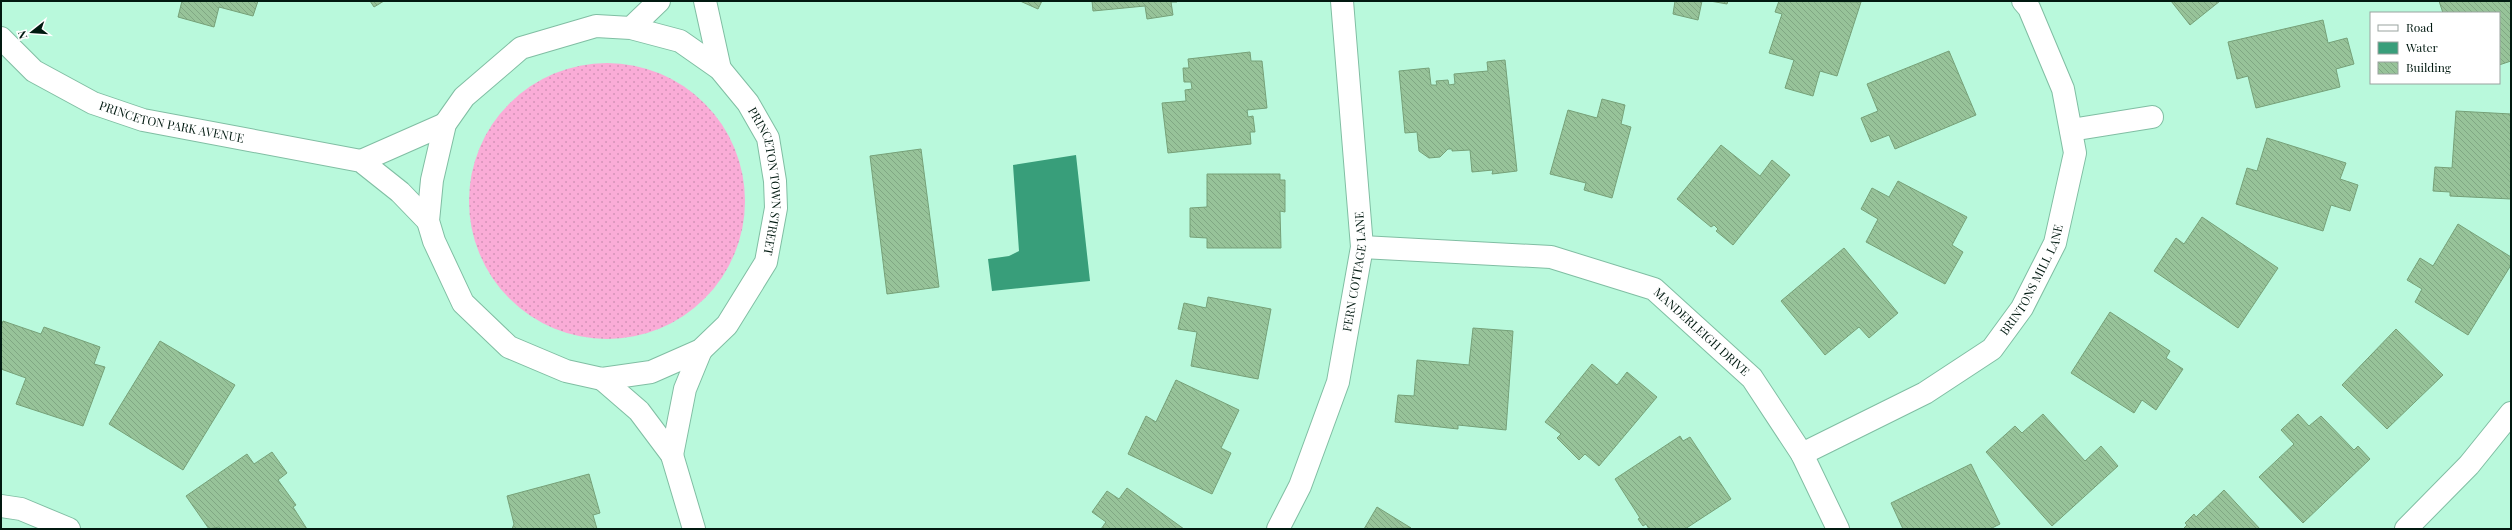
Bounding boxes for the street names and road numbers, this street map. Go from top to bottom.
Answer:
street label: PRINCETON PARK AVENUE [97,97,246,146]
street label: PRINCETON TOWN STREET [745,104,785,257]
street label: FERN COTTAGE LANE [1338,211,1369,333]
street label: BRINTONS MILL LANE [1996,223,2066,338]
street label: MANDERLEIGH DRIVE [1651,284,1753,379]

